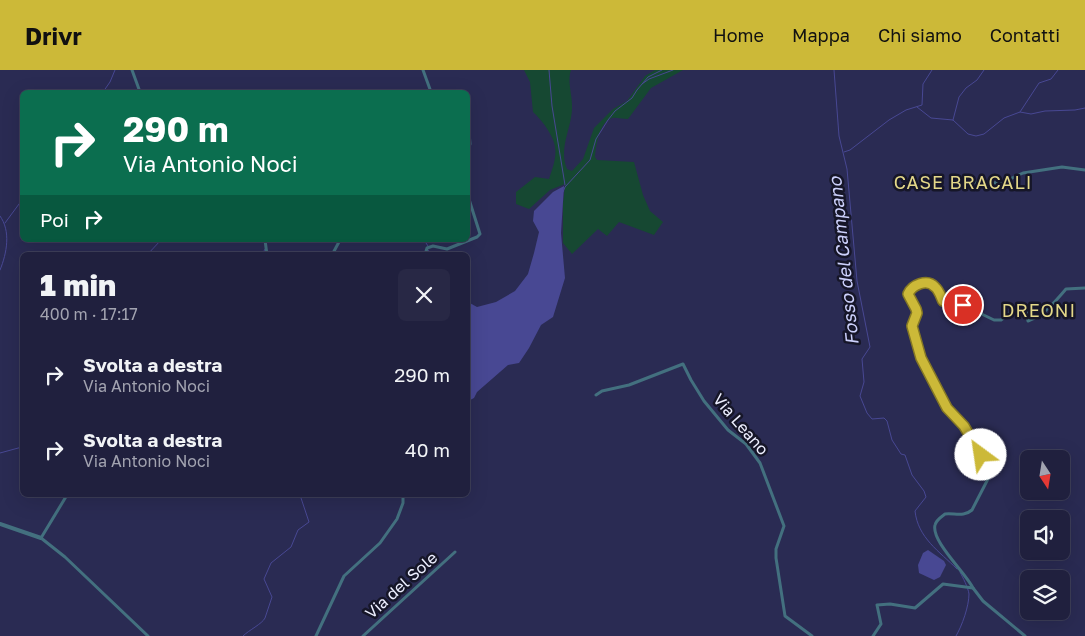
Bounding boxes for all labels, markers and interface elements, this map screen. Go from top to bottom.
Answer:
text: Drivr [25,21,82,50]
text: Home [713,24,764,46]
text: Mappa [792,24,850,46]
text: Chi siamo [878,24,962,46]
text: Contatti [990,24,1060,46]
text: 290 m [123,108,229,150]
icon: right [40,110,105,175]
text: Via Antonio Noci [123,150,298,177]
district label: CASE BRACALI [894,171,1032,193]
water label: Fosso del Campano [823,175,863,346]
icon: right [79,205,107,233]
text: Poi [40,208,69,231]
text: 1 min [40,267,116,303]
button: close [398,269,450,321]
pin [942,284,984,326]
icon: arrive [949,291,977,319]
district label: DREONI [1002,299,1076,321]
text: 400 m · 17:17 [40,304,138,324]
text: Svolta a destra [83,353,222,376]
icon: right [40,361,68,389]
text: 290 m [394,363,450,386]
text: Via Antonio Noci [83,376,210,396]
street label: Via Leano [709,389,773,459]
text: Svolta a destra [83,428,222,451]
position arrow [954,428,1006,480]
icon: right [40,436,68,464]
text: 40 m [405,438,450,461]
north arrow [1020,450,1070,500]
map controls [1020,450,1070,620]
text: Via Antonio Noci [83,451,210,471]
button: sound [1020,510,1070,560]
street label: Via del Sole [361,547,441,623]
button: layers [1020,570,1070,620]

